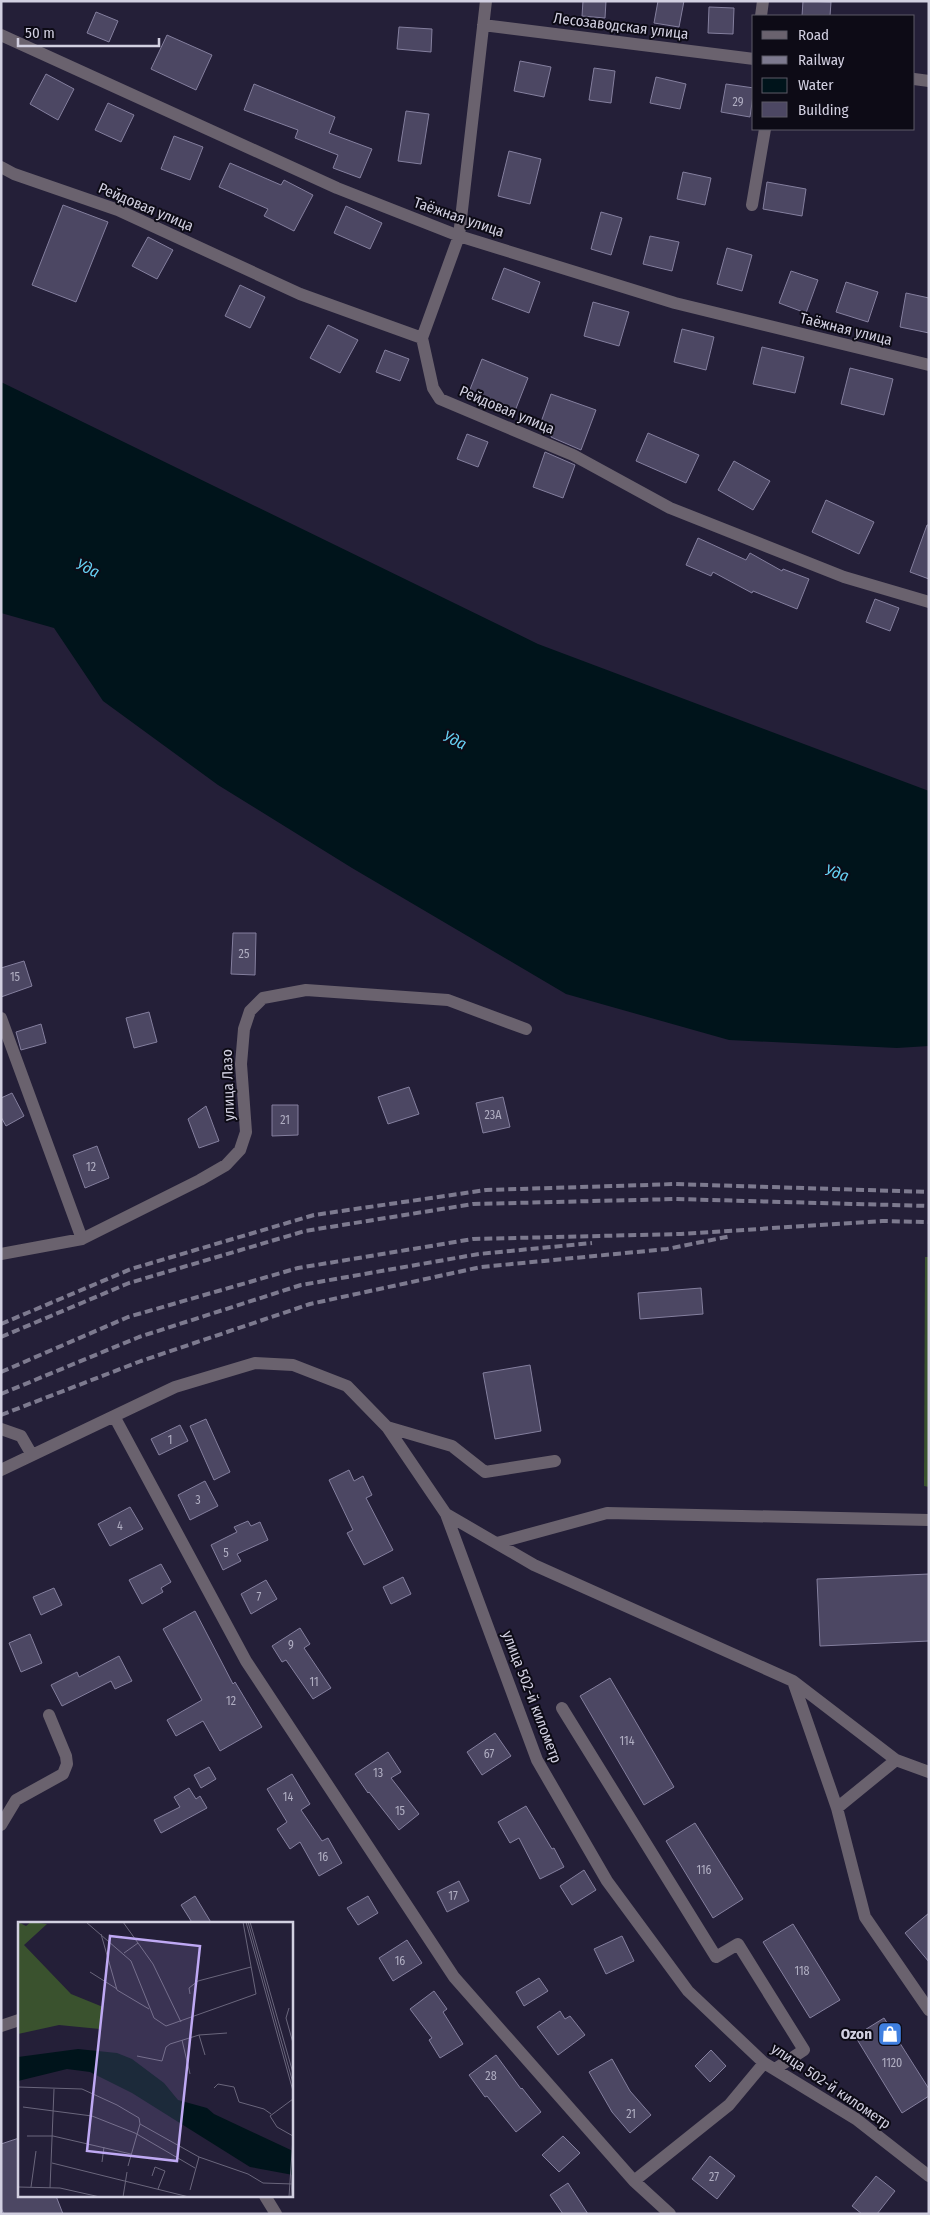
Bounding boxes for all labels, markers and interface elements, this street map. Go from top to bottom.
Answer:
street label: Лесозаводская улица [553,9,689,43]
scale bar [18,15,159,47]
legend [752,15,915,130]
text: 50 m [25,24,55,42]
text: Road [798,26,829,44]
text: Railway [798,51,845,69]
text: Water [798,76,834,94]
house number: 29 [732,95,744,109]
text: Building [798,101,849,119]
street label: Рейдовая улица [96,179,196,235]
street label: Таёжная улица [411,193,507,241]
street label: Таёжная улица [798,309,894,349]
street label: Рейдовая улица [457,382,557,438]
water label: Уда [73,554,103,582]
water label: Уда [440,726,470,754]
water label: Уда [823,860,851,886]
house number: 25 [239,947,250,961]
house number: 15 [10,970,21,984]
street label: улица Лазо [218,1049,238,1121]
house number: 23А [485,1108,502,1122]
house number: 21 [280,1113,290,1127]
house number: 12 [86,1160,96,1174]
house number: 1 [168,1433,172,1447]
house number: 3 [195,1493,201,1507]
house number: 4 [117,1519,123,1533]
house number: 5 [223,1546,229,1560]
house number: 7 [257,1590,262,1604]
street label: улица 502-й километр [498,1628,566,1766]
house number: 9 [288,1638,294,1652]
house number: 11 [309,1675,319,1689]
house number: 12 [226,1694,236,1708]
house number: 114 [619,1734,635,1748]
house number: 67 [484,1747,494,1761]
house number: 13 [373,1766,383,1780]
house number: 14 [283,1790,293,1804]
house number: 15 [395,1804,406,1818]
house number: 16 [318,1850,328,1864]
house number: 116 [696,1863,712,1877]
house number: 17 [448,1889,458,1903]
inset map [18,1922,292,2198]
house number: 16 [395,1954,405,1968]
house number: 118 [794,1964,810,1978]
shop icon: Ozon [877,2021,903,2047]
place label: Ozon [841,2025,872,2043]
street label: улица 502-й километр [768,2039,894,2133]
house number: 1120 [882,2056,902,2070]
house number: 28 [485,2069,497,2083]
house number: 21 [626,2107,636,2121]
house number: 27 [709,2170,719,2184]

